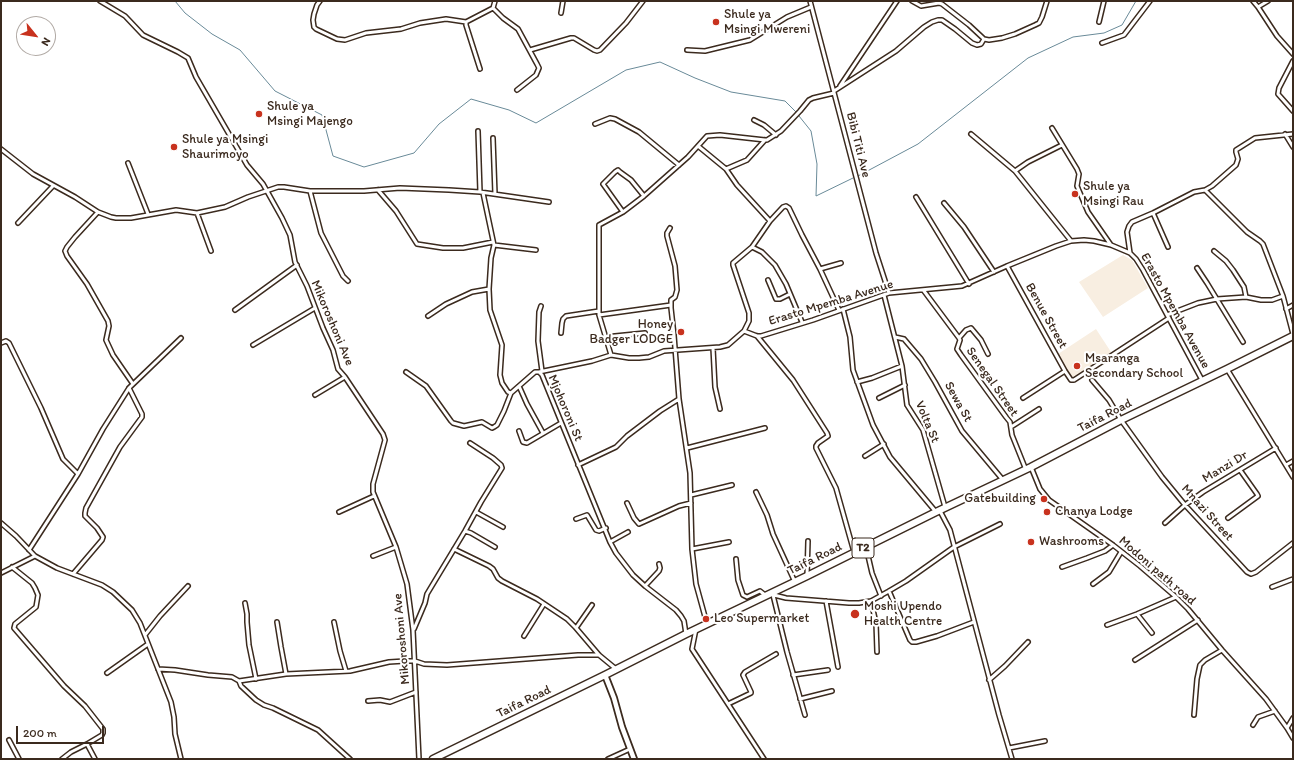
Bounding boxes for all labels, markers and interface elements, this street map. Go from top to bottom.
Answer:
place label: Shule ya Msingi Mwereni [724,7,810,38]
north arrow [16,16,56,56]
marker: Shule ya Msingi Mwereni [711,17,721,27]
text: N [38,35,53,48]
place label: Shule ya Msingi Majengo [267,99,353,130]
marker: Shule ya Msingi Majengo [254,109,264,119]
street label: Bibi Titi Ave [842,111,874,179]
place label: Shule ya Msingi Shaurimoyo [182,132,268,163]
marker: Shule ya Msingi Shaurimoyo [169,142,179,152]
place label: Shule ya Msingi Rau [1083,179,1144,210]
marker: Shule ya Msingi Rau [1070,189,1080,199]
street label: Erasto Mpemba Avenue [1137,250,1213,372]
street label: Erasto Mpemba Avenue [767,277,895,329]
street label: Mikoroshoni Ave [307,278,357,368]
street label: Benue Street [1022,280,1070,352]
place label: Honey Badger LODGE [590,317,673,348]
marker: Honey Badger LODGE [676,327,686,337]
street label: Senegal Street [962,344,1022,420]
place label: Msaranga Secondary School [1085,351,1183,382]
marker: Msaranga Secondary School [1072,361,1082,371]
street label: Mjohoroni St [544,372,586,444]
street label: Sewa St [941,379,975,425]
street label: Taifa Road [1075,396,1135,436]
street label: Volta St [911,399,943,445]
street label: Manzi Dr [1199,447,1251,487]
street label: Mnazi Street [1177,481,1237,545]
place label: Gatebuilding [964,491,1036,507]
marker: Gatebuilding [1039,494,1049,504]
place label: Chanya Lodge [1055,504,1133,520]
marker: Chanya Lodge [1042,507,1052,517]
street label: Modoni path road [1115,533,1199,609]
place label: Washrooms [1039,534,1104,550]
marker: Washrooms [1026,537,1036,547]
road number: T2 [852,538,874,558]
street label: Taifa Road [785,539,845,579]
street label: Mikoroshoni Ave [390,593,414,685]
place label: Moshi Upendo Health Centre [864,599,942,630]
marker: Moshi Upendo Health Centre [849,608,861,620]
place label: Leo Supermarket [714,611,809,627]
marker: Leo Supermarket [701,614,711,624]
street label: Taifa Road [494,682,554,722]
scale bar [18,718,106,744]
text: 200 m [23,726,57,740]

